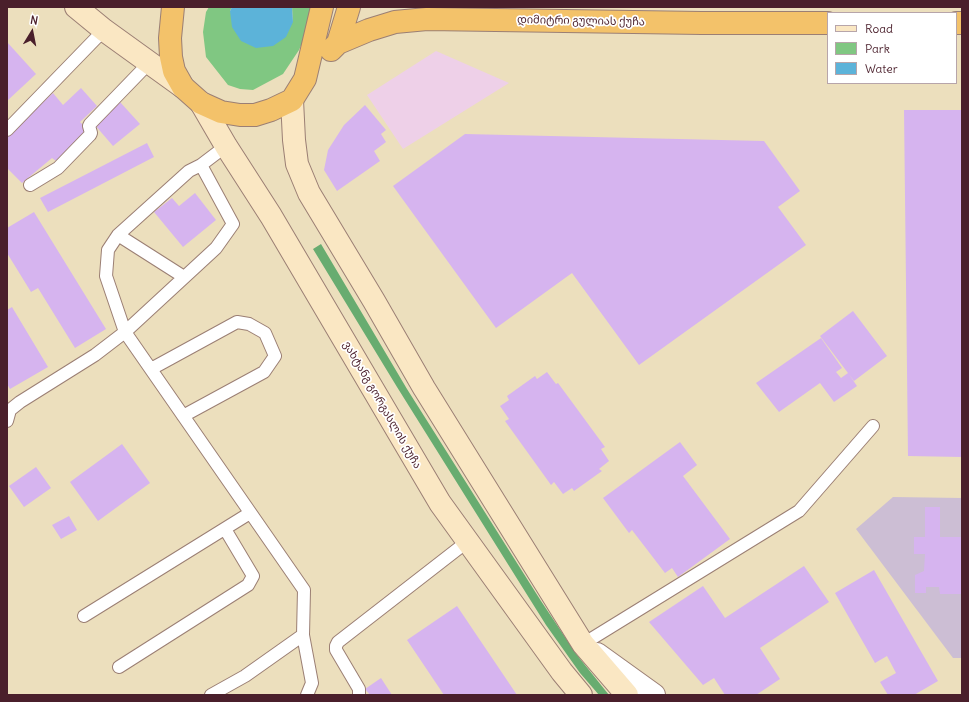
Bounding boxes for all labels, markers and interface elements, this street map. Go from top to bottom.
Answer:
north arrow [12,12,52,52]
legend [827,12,957,84]
text: N [29,13,39,28]
street label: დიმიტრი გულიას ქუჩა [517,13,645,29]
text: Road [865,21,893,36]
text: Park [865,41,890,56]
text: Water [865,61,898,76]
street label: ვახტანგ გორგასლის ქუჩა [340,339,424,471]

